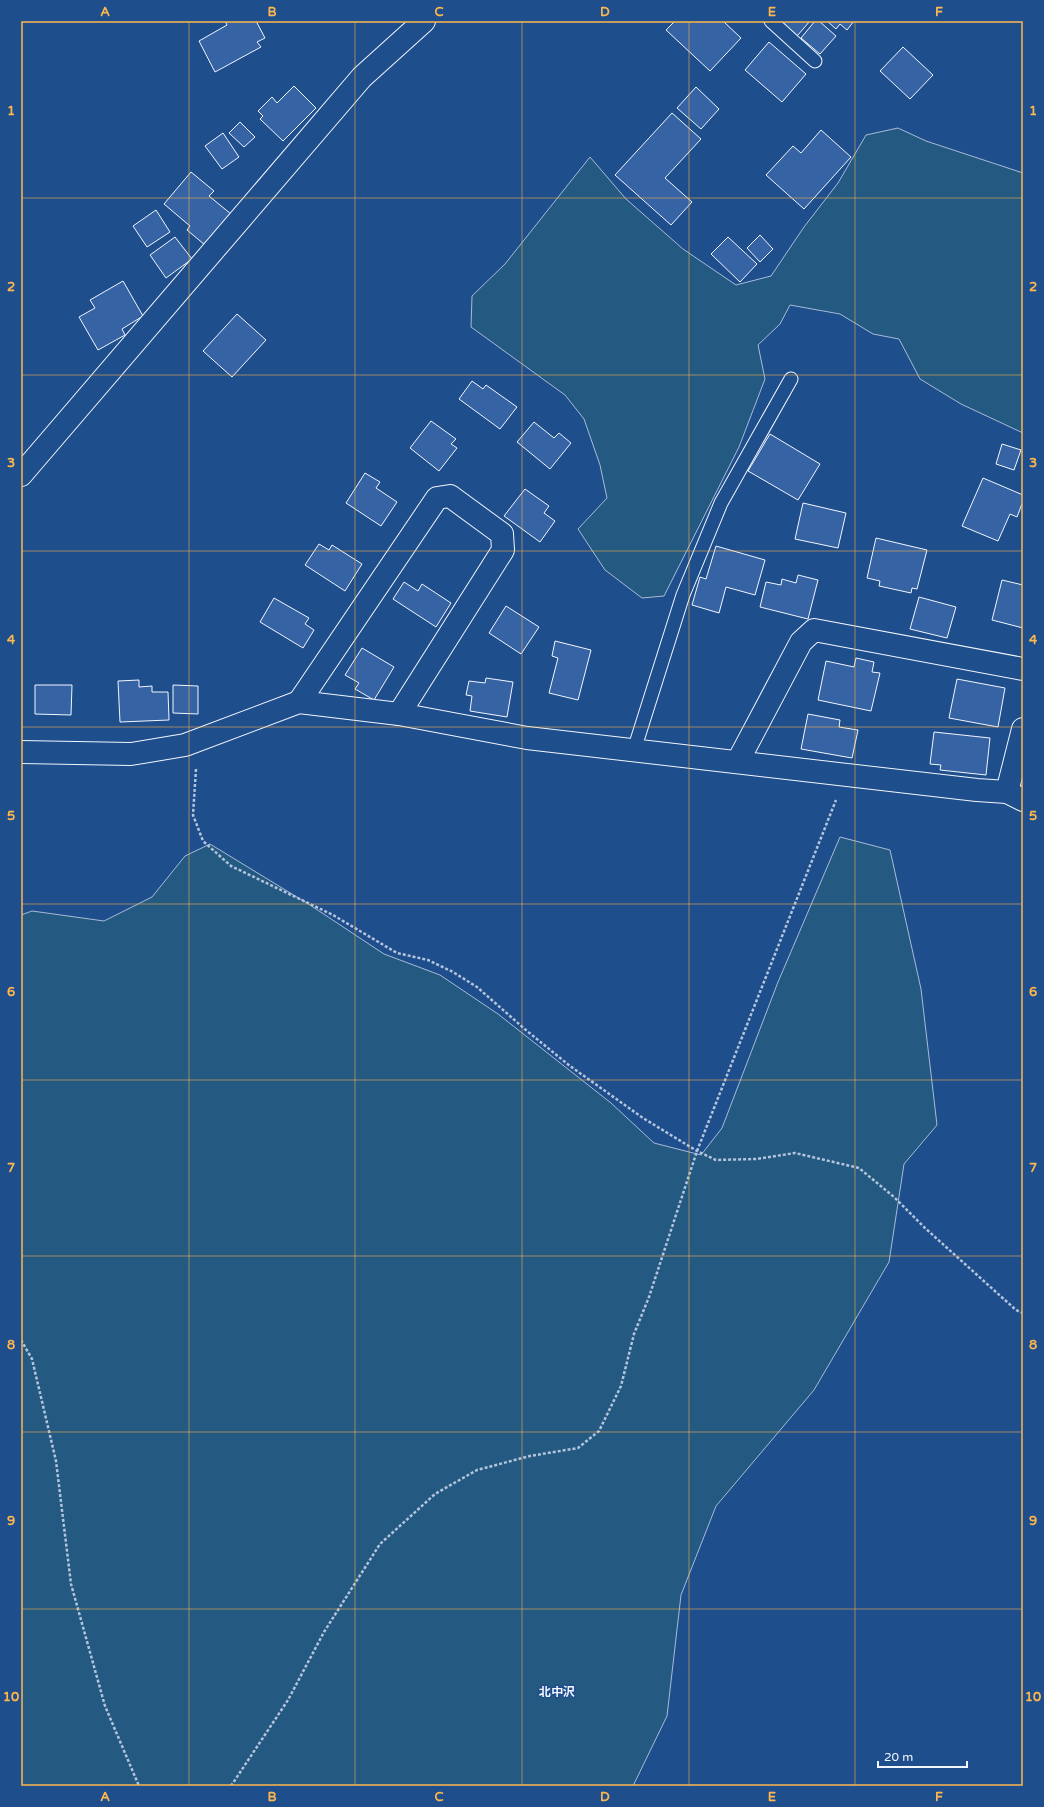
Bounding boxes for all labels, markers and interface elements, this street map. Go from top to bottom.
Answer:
text: A [100,4,110,20]
text: B [267,4,277,20]
text: C [434,4,444,20]
text: D [600,4,610,20]
text: E [768,4,776,20]
text: F [935,4,943,20]
text: 1 [7,103,15,119]
text: 1 [1029,103,1037,119]
text: 2 [7,279,15,295]
text: 2 [1029,279,1037,295]
text: 3 [7,455,15,471]
text: 3 [1029,455,1037,471]
text: 4 [7,632,16,648]
text: 4 [1029,632,1038,648]
text: 5 [7,808,15,824]
text: 5 [1029,808,1037,824]
text: 6 [7,984,15,1000]
text: 6 [1029,984,1037,1000]
text: 7 [7,1160,15,1176]
text: 7 [1029,1160,1037,1176]
text: 8 [7,1337,15,1353]
text: 8 [1029,1337,1037,1353]
text: 9 [7,1513,15,1529]
text: 9 [1029,1513,1037,1529]
district label: 北中沢 [539,1685,575,1699]
text: 10 [3,1689,19,1705]
text: 10 [1025,1689,1041,1705]
scale bar [878,1743,967,1769]
text: 20 m [884,1750,913,1764]
text: A [100,1789,110,1805]
text: B [267,1789,277,1805]
text: C [434,1789,444,1805]
text: D [600,1789,610,1805]
text: E [768,1789,776,1805]
text: F [935,1789,943,1805]

